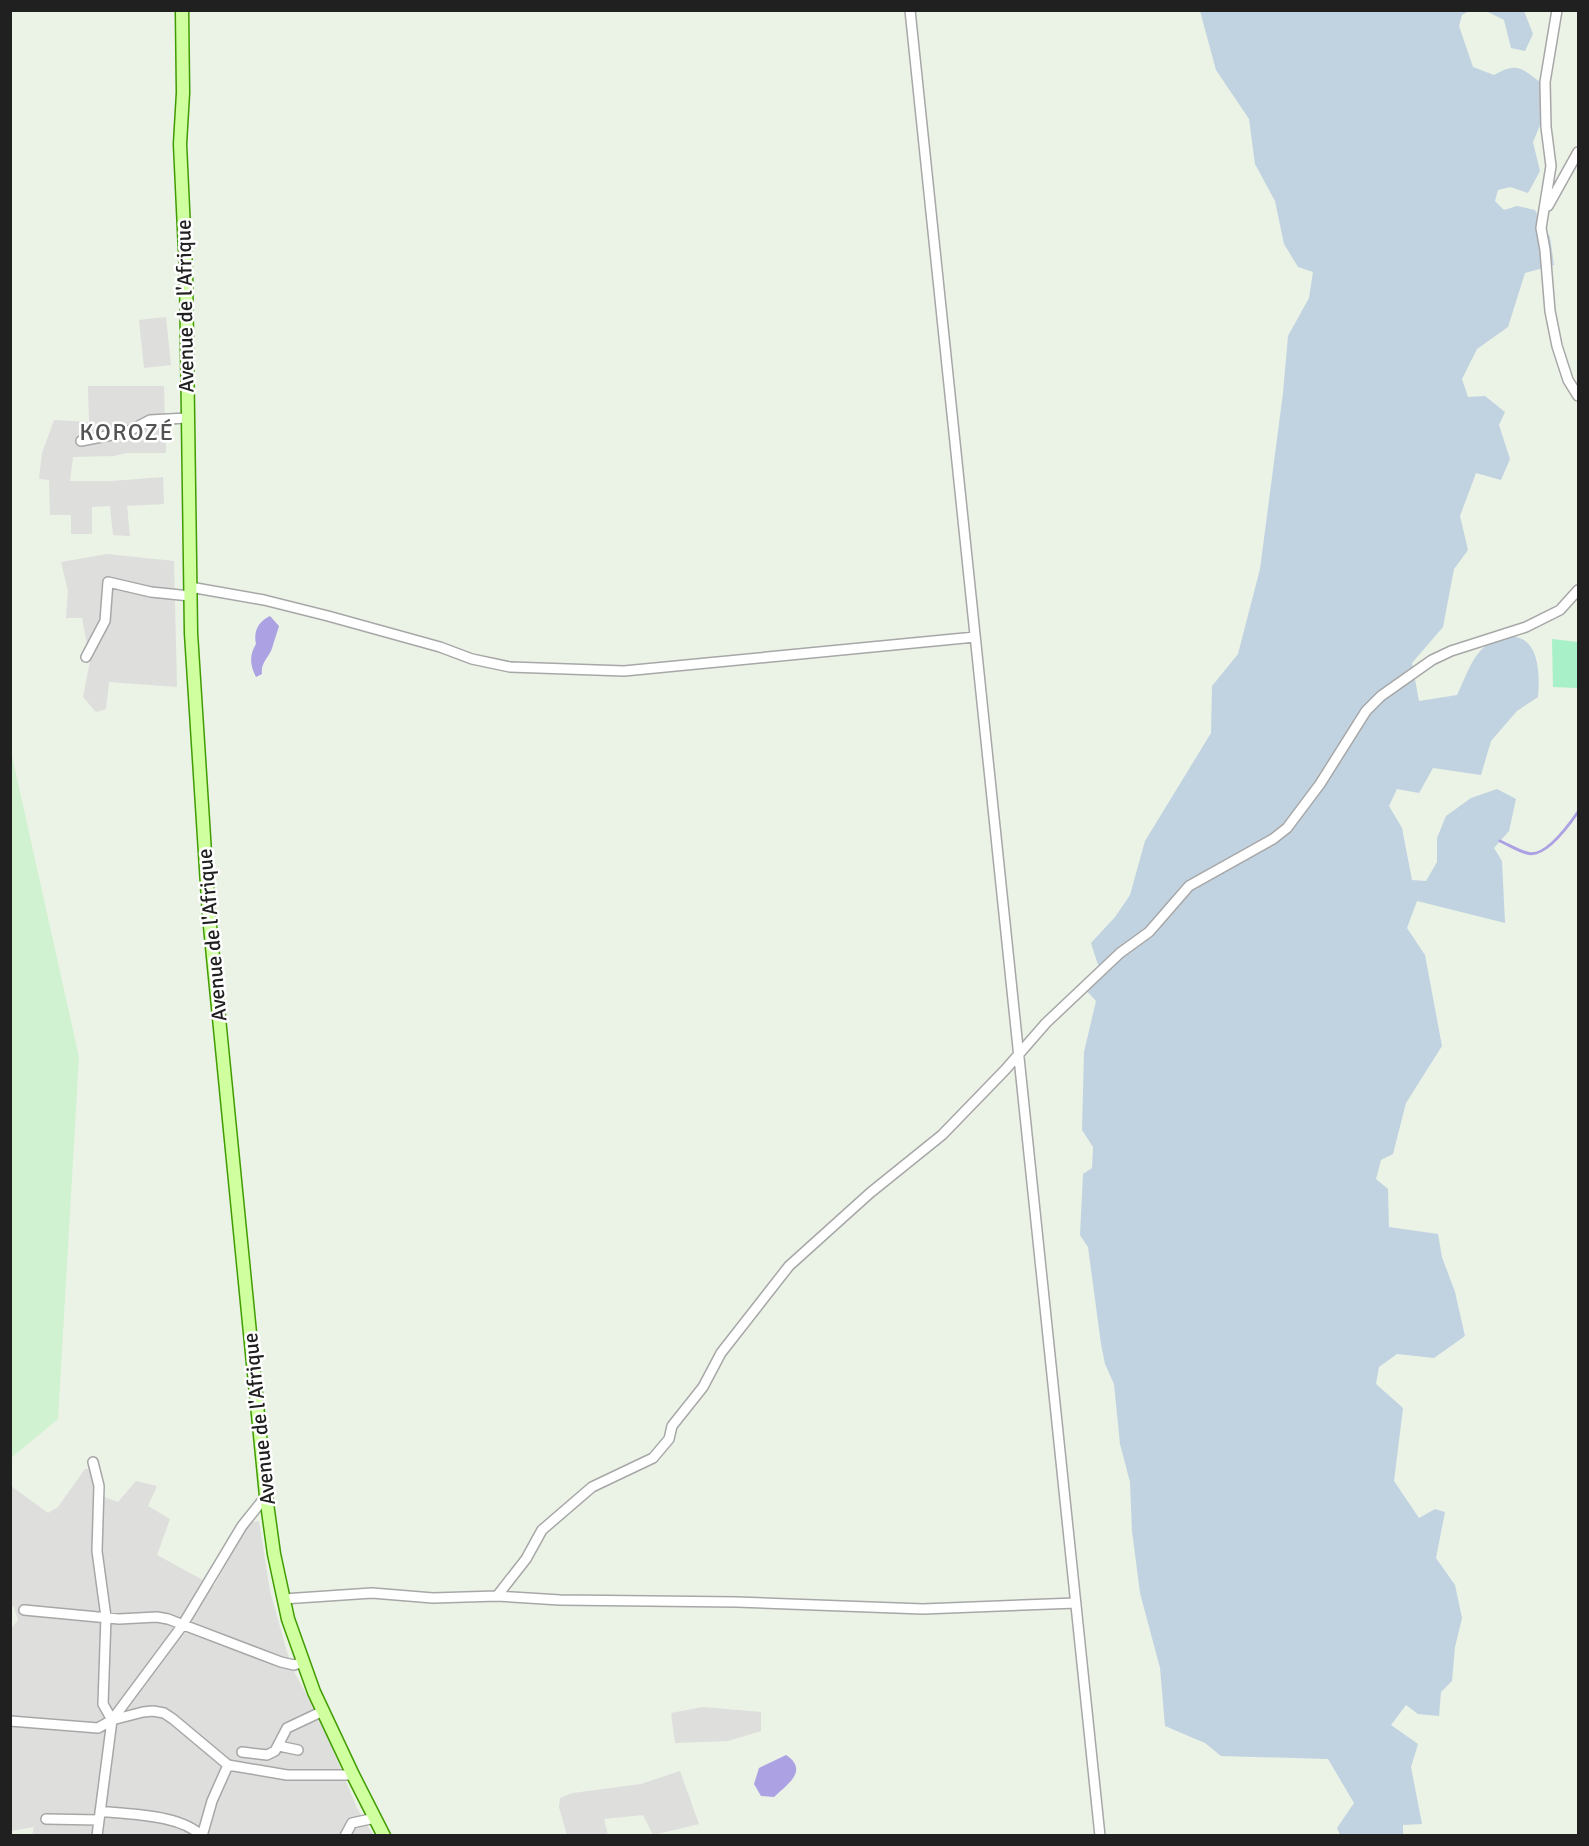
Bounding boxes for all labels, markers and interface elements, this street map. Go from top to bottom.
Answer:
street label: Avenue de l'Afrique [170,219,200,393]
district label: KOROZÉ [79,417,175,447]
street label: Avenue de l'Afrique [192,848,232,1022]
street label: Avenue de l'Afrique [237,1332,281,1506]

